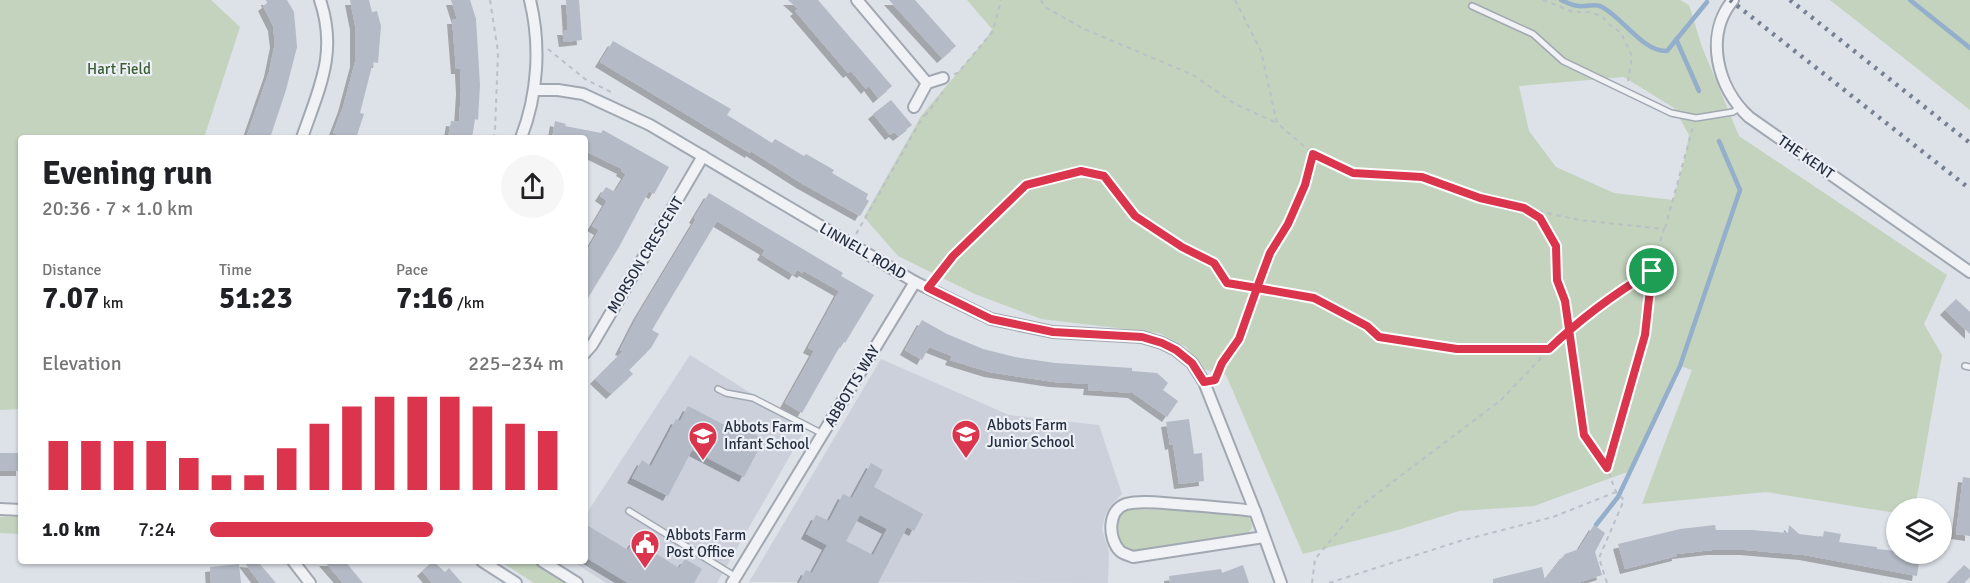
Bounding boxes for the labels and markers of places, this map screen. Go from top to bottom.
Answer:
pin [1626,245,1677,296]
place label: Abbots Farm Junior School [987,416,1074,451]
place label: Abbots Farm Infant School [724,418,810,453]
school or university icon: Abbots Farm Junior School [950,418,982,460]
school or university icon: Abbots Farm Infant School [687,420,719,462]
place label: Abbots Farm Post Office [666,526,746,561]
public building icon: Abbots Farm Post Office [629,528,661,570]

